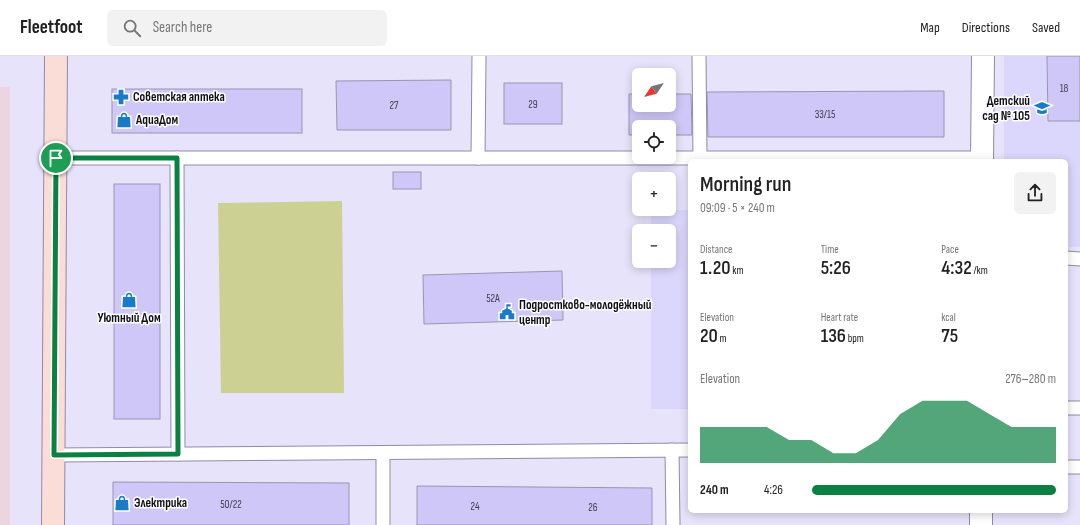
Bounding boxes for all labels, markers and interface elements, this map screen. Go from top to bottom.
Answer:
search box [107,10,387,46]
text: Fleetfoot [20,16,83,39]
icon: search [121,17,143,39]
text: Search here [153,18,212,37]
text: Map [920,19,940,36]
text: Directions [962,19,1010,36]
text: Saved [1032,19,1060,36]
north arrow [632,68,676,112]
map controls [632,68,676,268]
house number: 18 [1060,82,1069,95]
pharmacy icon: Советская аптека [112,88,130,106]
place label: Советская аптека [133,89,225,105]
place label: Детский сад № 105 [982,93,1030,124]
house number: 29 [528,98,538,111]
house number: 27 [390,99,399,112]
school or university icon: Детский сад № 105 [1033,99,1051,117]
house number: 33/15 [815,108,835,121]
shop icon: AquaДом [115,111,133,129]
place label: AquaДом [135,112,178,128]
button: locate [632,120,676,164]
pin [39,141,73,175]
icon: arrive [45,147,67,169]
text: Morning run [700,171,791,198]
button: + [632,172,676,216]
button: share [1014,172,1056,214]
text: 09:09 · 5 × 240 m [700,200,775,216]
button: − [632,224,676,268]
text: Distance [700,243,732,256]
text: Time [821,243,839,256]
text: Pace [941,243,959,256]
text: 1.20 [700,256,731,280]
text: 5:26 [821,256,851,280]
text: 4:32 [941,256,972,280]
text: km [731,264,744,277]
text: /km [972,264,988,277]
shop icon: Уютный Дом [120,291,138,309]
house number: 52А [486,292,500,305]
place label: Подростково-молодёжный центр [519,297,652,328]
public building icon: Подростково-молодёжный центр [498,303,516,321]
place label: Уютный Дом [97,310,161,326]
text: Elevation [700,311,734,324]
text: Heart rate [821,311,858,324]
text: kcal [941,311,956,324]
text: 20 [700,324,718,348]
text: 136 [821,324,846,348]
text: 75 [941,324,958,348]
text: m [718,332,727,345]
text: bpm [846,332,864,345]
text: Elevation [700,371,740,387]
text: 276–280 m [1005,371,1056,387]
text: 240 m [700,482,729,498]
text: 4:26 [764,482,783,498]
shop icon: Электрика [113,494,131,512]
place label: Электрика [134,495,187,511]
house number: 50/22 [220,498,242,511]
house number: 24 [470,500,480,513]
house number: 26 [588,501,598,514]

